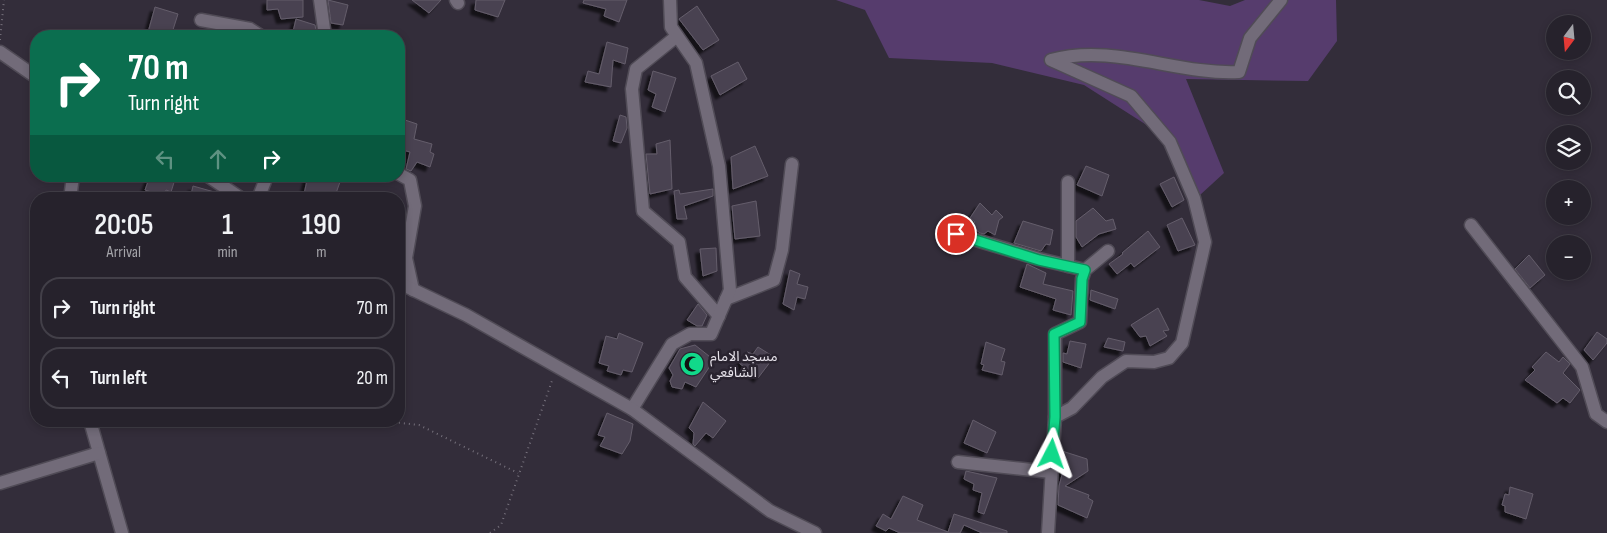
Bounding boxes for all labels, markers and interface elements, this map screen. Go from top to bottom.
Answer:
north arrow [1546,15,1591,60]
map controls [1546,15,1591,280]
text: 70 m [128,47,188,90]
icon: right [45,50,110,115]
button: search [1546,70,1591,115]
text: Turn right [128,90,199,117]
button: layers [1546,125,1591,170]
icon: left [151,145,179,173]
icon: ahead [204,145,232,173]
icon: right [257,145,285,173]
button: + [1546,180,1591,225]
text: 20:05 [94,207,153,243]
text: 1 [222,207,233,243]
text: 190 [302,207,341,243]
pin [935,213,977,255]
icon: arrive [942,220,970,248]
button: − [1546,235,1591,280]
text: Arrival [107,243,141,262]
text: min [218,243,238,262]
text: m [316,243,326,262]
icon: right [47,294,75,322]
text: Turn right [90,297,155,320]
text: 70 m [357,297,388,320]
place label: مسجد الامام الشافعي [710,348,778,383]
mosque icon: مسجد الامام الشافعي [679,351,705,377]
icon: left [47,364,75,392]
text: Turn left [90,367,147,390]
text: 20 m [356,367,388,390]
position arrow [1025,427,1077,479]

